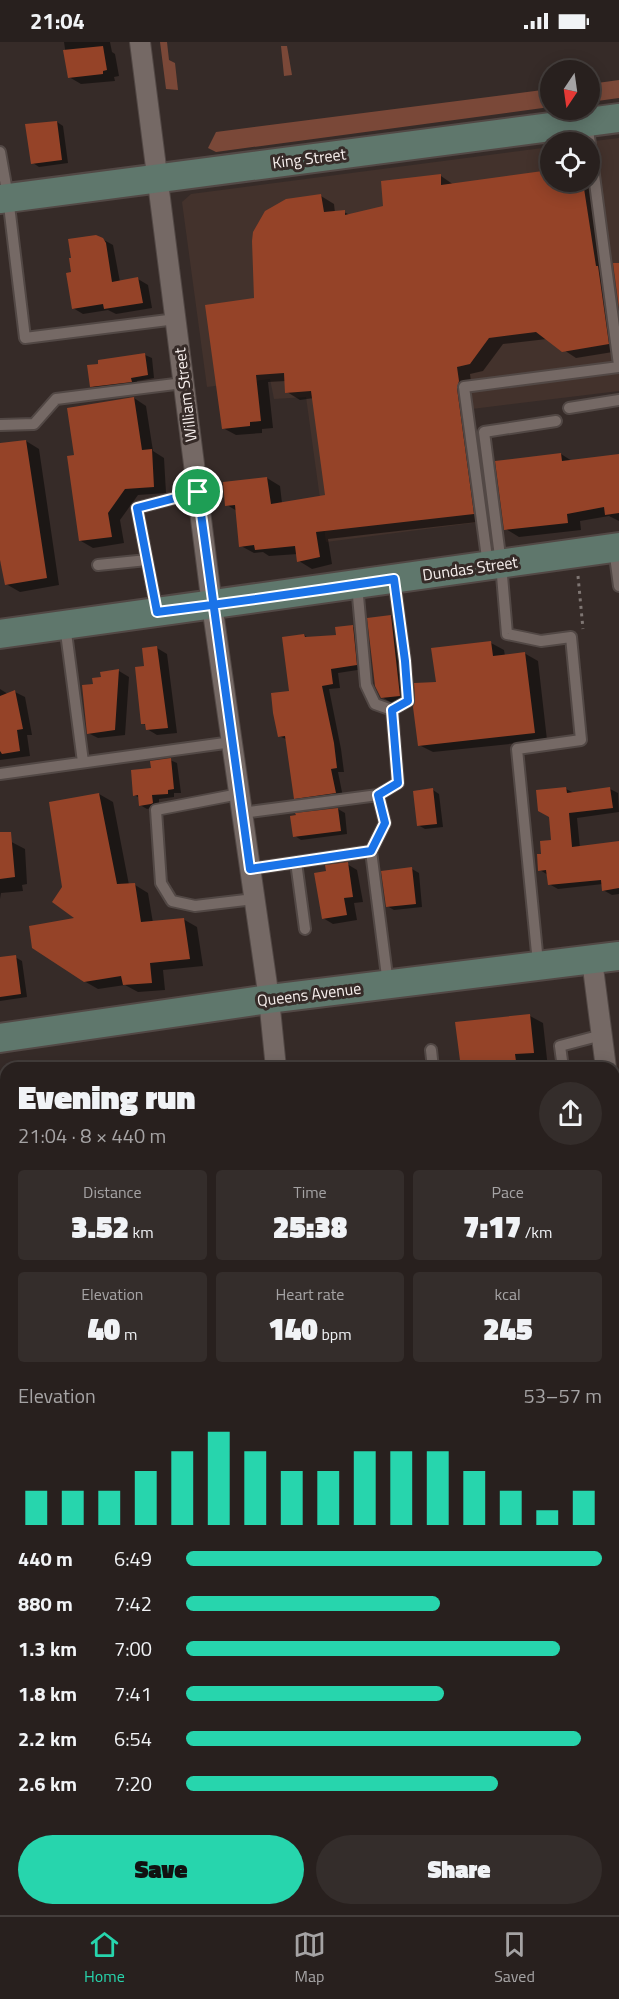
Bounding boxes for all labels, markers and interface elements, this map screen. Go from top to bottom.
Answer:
text: 21:04 [30,4,85,38]
north arrow [540,60,600,120]
map controls [540,60,600,192]
button: locate [540,132,600,192]
street label: King Street [271,142,348,174]
street label: William Street [167,346,203,443]
pin [172,466,223,517]
icon: arrive [181,475,214,508]
street label: Dundas Street [421,549,520,587]
street label: Queens Avenue [256,976,362,1012]
text: Evening run [18,1072,195,1122]
button: share [539,1082,602,1145]
text: 21:04 · 8 × 440 m [18,1120,166,1151]
text: Distance [83,1180,142,1204]
text: Time [293,1180,327,1204]
text: Pace [491,1180,524,1204]
text: 3.52 [71,1204,129,1250]
text: 25:38 [273,1204,347,1250]
text: 7:17 [463,1204,521,1250]
text: km [129,1220,154,1244]
text: /km [521,1220,552,1244]
text: Elevation [81,1282,143,1306]
text: Heart rate [276,1282,344,1306]
text: kcal [495,1282,521,1306]
text: 40 [87,1306,120,1352]
text: 140 [268,1306,318,1352]
text: 245 [483,1306,532,1352]
text: m [120,1322,137,1346]
text: bpm [318,1322,352,1346]
text: Elevation [18,1380,96,1411]
text: 53–57 m [523,1380,602,1411]
text: 440 m [18,1543,73,1574]
text: 6:49 [114,1543,152,1574]
text: 880 m [18,1588,73,1619]
text: 7:42 [114,1588,152,1619]
text: 1.3 km [18,1633,77,1664]
text: 7:00 [114,1633,152,1664]
text: 1.8 km [18,1678,77,1709]
text: 7:41 [114,1678,152,1709]
text: 2.2 km [18,1723,77,1754]
text: 6:54 [114,1723,152,1754]
text: 2.6 km [18,1768,77,1799]
text: 7:20 [114,1768,152,1799]
button: Save [18,1835,304,1904]
button: Share [316,1835,602,1904]
tab: Home [84,1928,125,1988]
tab: Map [293,1928,326,1988]
tab: Saved [494,1928,535,1988]

